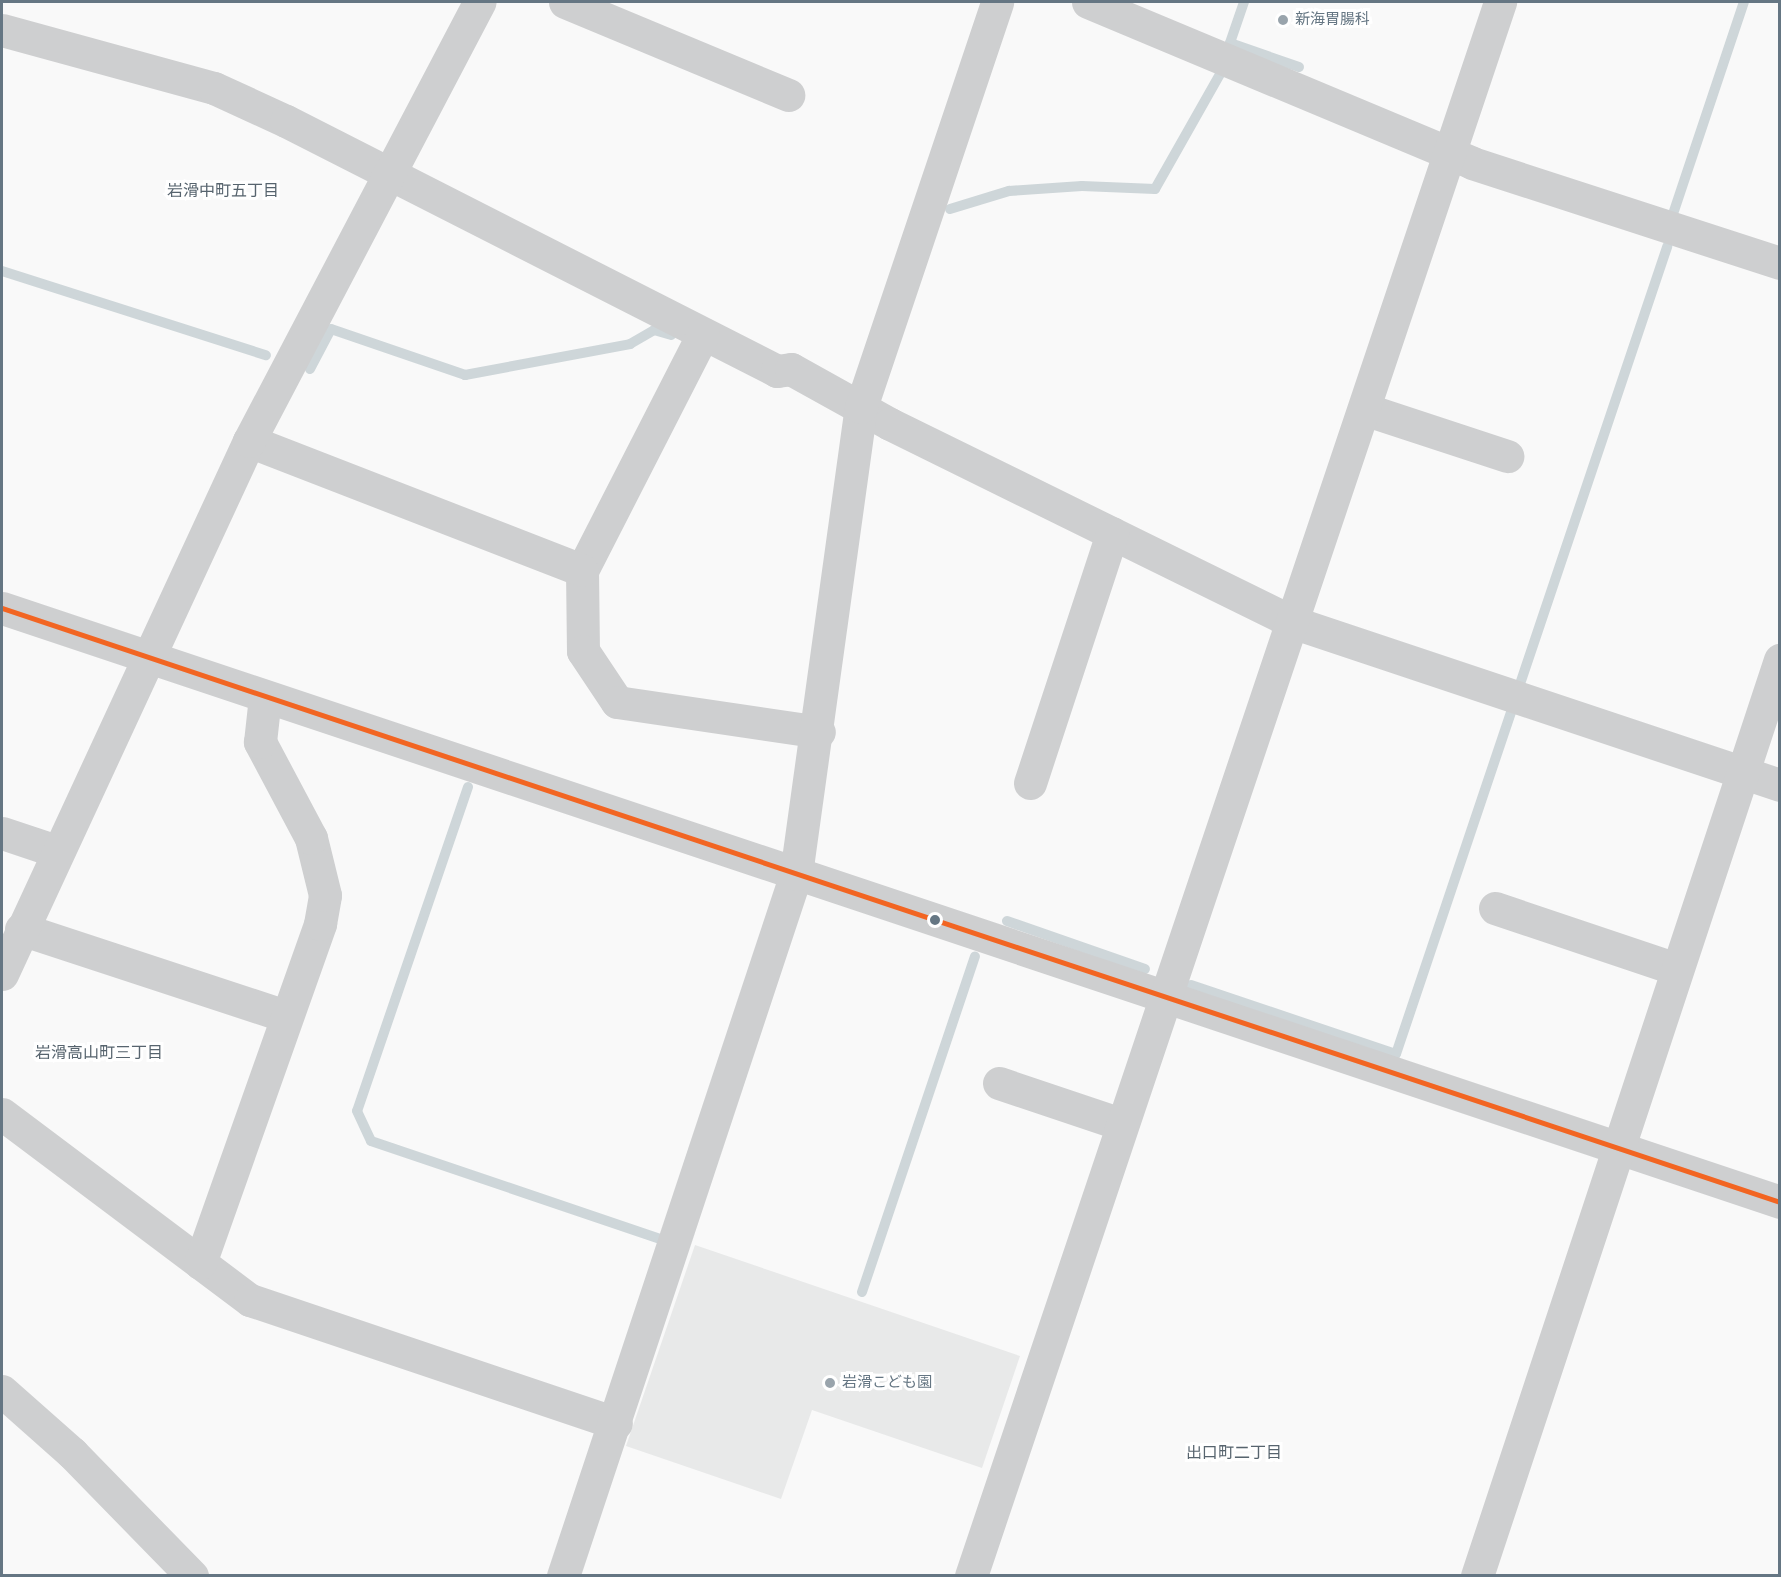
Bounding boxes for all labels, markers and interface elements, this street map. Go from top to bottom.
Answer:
place label: 新海胃腸科 [1295,11,1370,29]
marker: 新海胃腸科 [1276,13,1290,27]
district label: 岩滑中町五丁目 [167,181,279,201]
unlabelled marker [929,914,941,926]
district label: 岩滑高山町三丁目 [35,1043,163,1063]
place label: 岩滑こども園 [842,1374,932,1392]
marker: 岩滑こども園 [823,1376,837,1390]
district label: 出口町二丁目 [1186,1443,1282,1463]

